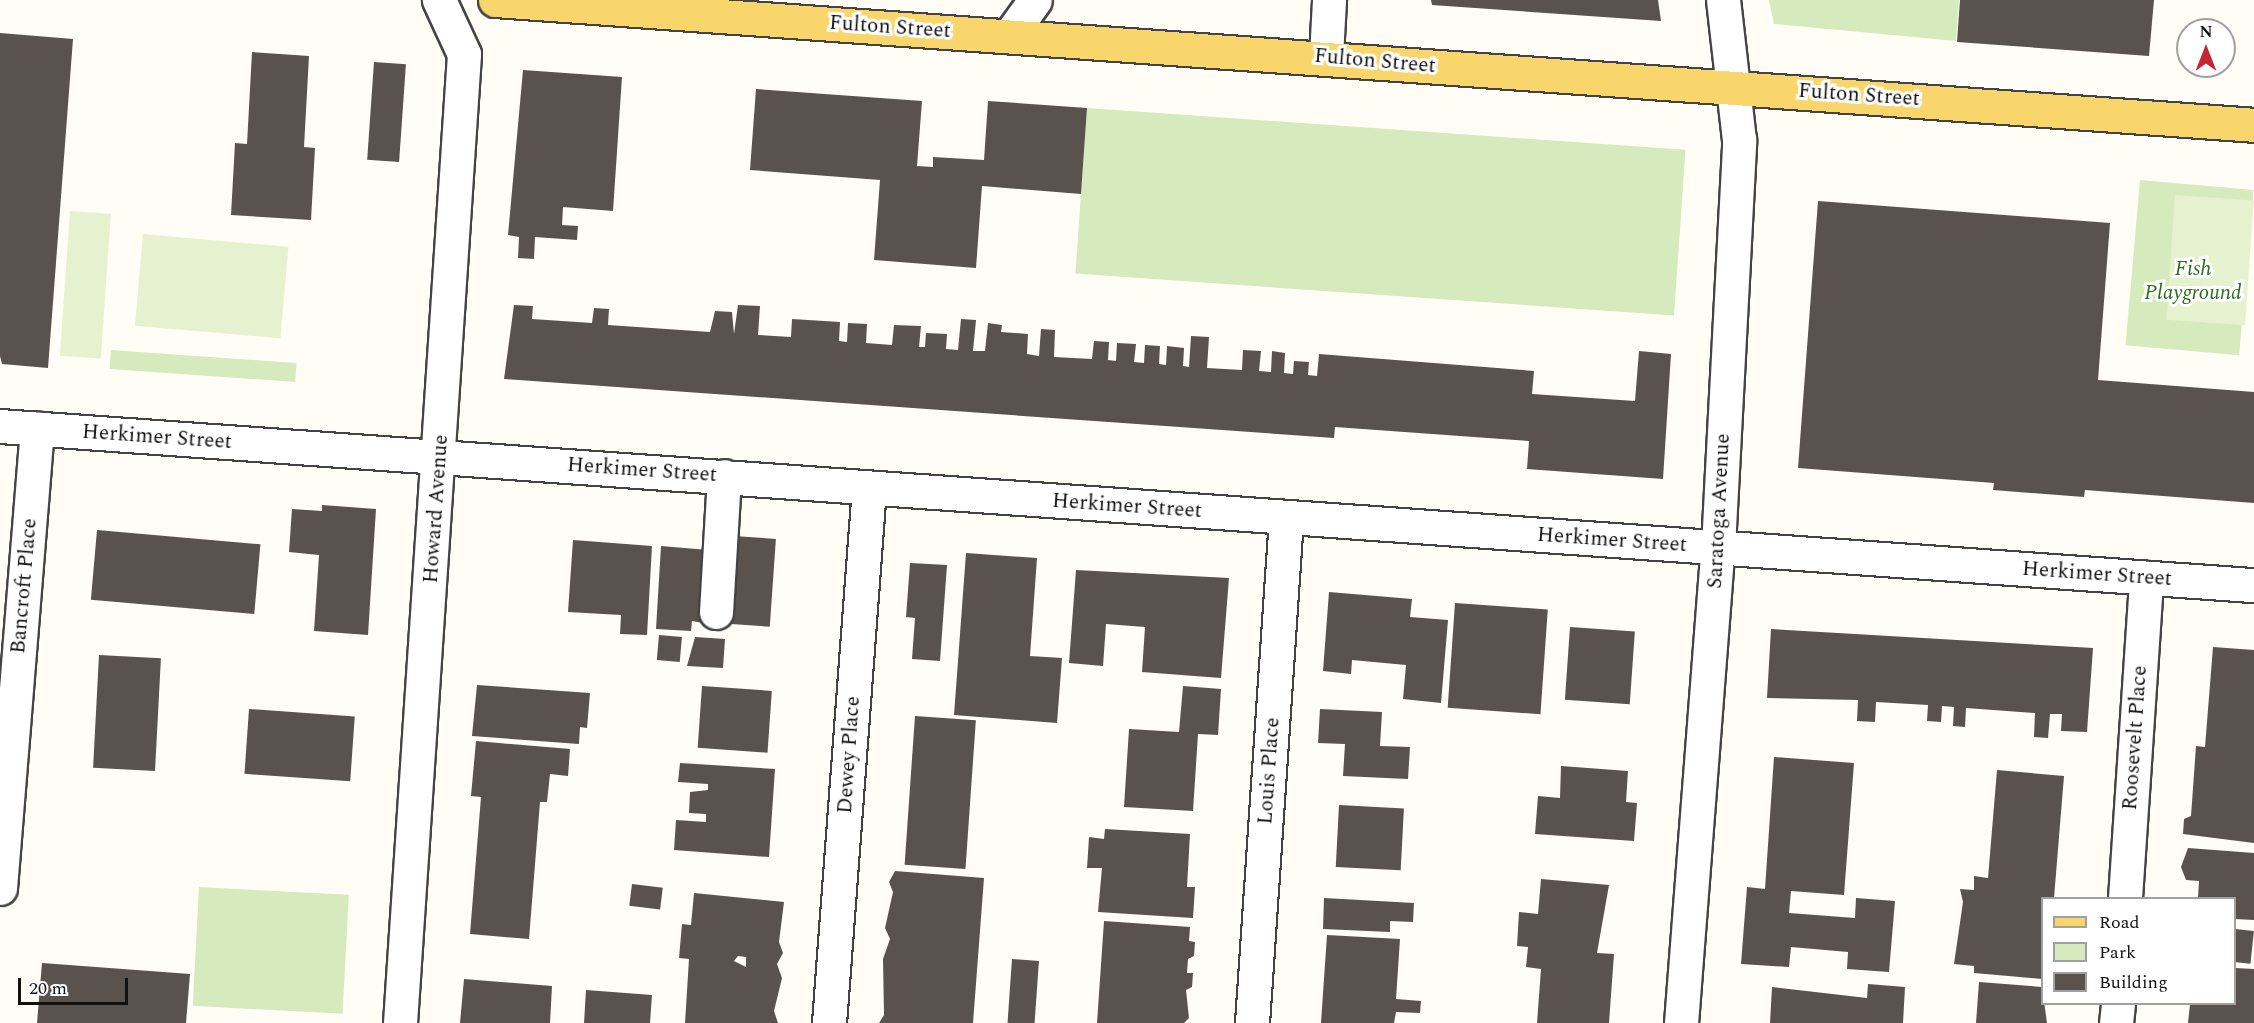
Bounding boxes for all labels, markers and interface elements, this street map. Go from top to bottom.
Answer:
street label: Fulton Street [828,10,952,44]
north arrow [2176,18,2236,78]
text: N [2199,20,2213,44]
street label: Fulton Street [1313,43,1437,79]
street label: Fulton Street [1797,78,1921,112]
park label: Fish Playground [2144,256,2242,306]
street label: Herkimer Street [81,419,233,455]
street label: Saratoga Avenue [1702,433,1736,589]
street label: Howard Avenue [418,434,454,584]
street label: Herkimer Street [566,452,718,488]
street label: Herkimer Street [1051,488,1203,524]
street label: Bancroft Place [6,517,42,655]
street label: Herkimer Street [1536,522,1688,558]
street label: Herkimer Street [2021,556,2173,592]
street label: Roosevelt Place [2117,665,2153,811]
street label: Dewey Place [832,695,866,815]
street label: Louis Place [1253,717,1285,825]
legend [2041,897,2236,1005]
text: Road [2099,909,2140,936]
text: Park [2099,939,2136,966]
scale bar [21,966,130,1004]
text: Building [2099,969,2168,996]
text: 20 m [29,975,67,1002]

